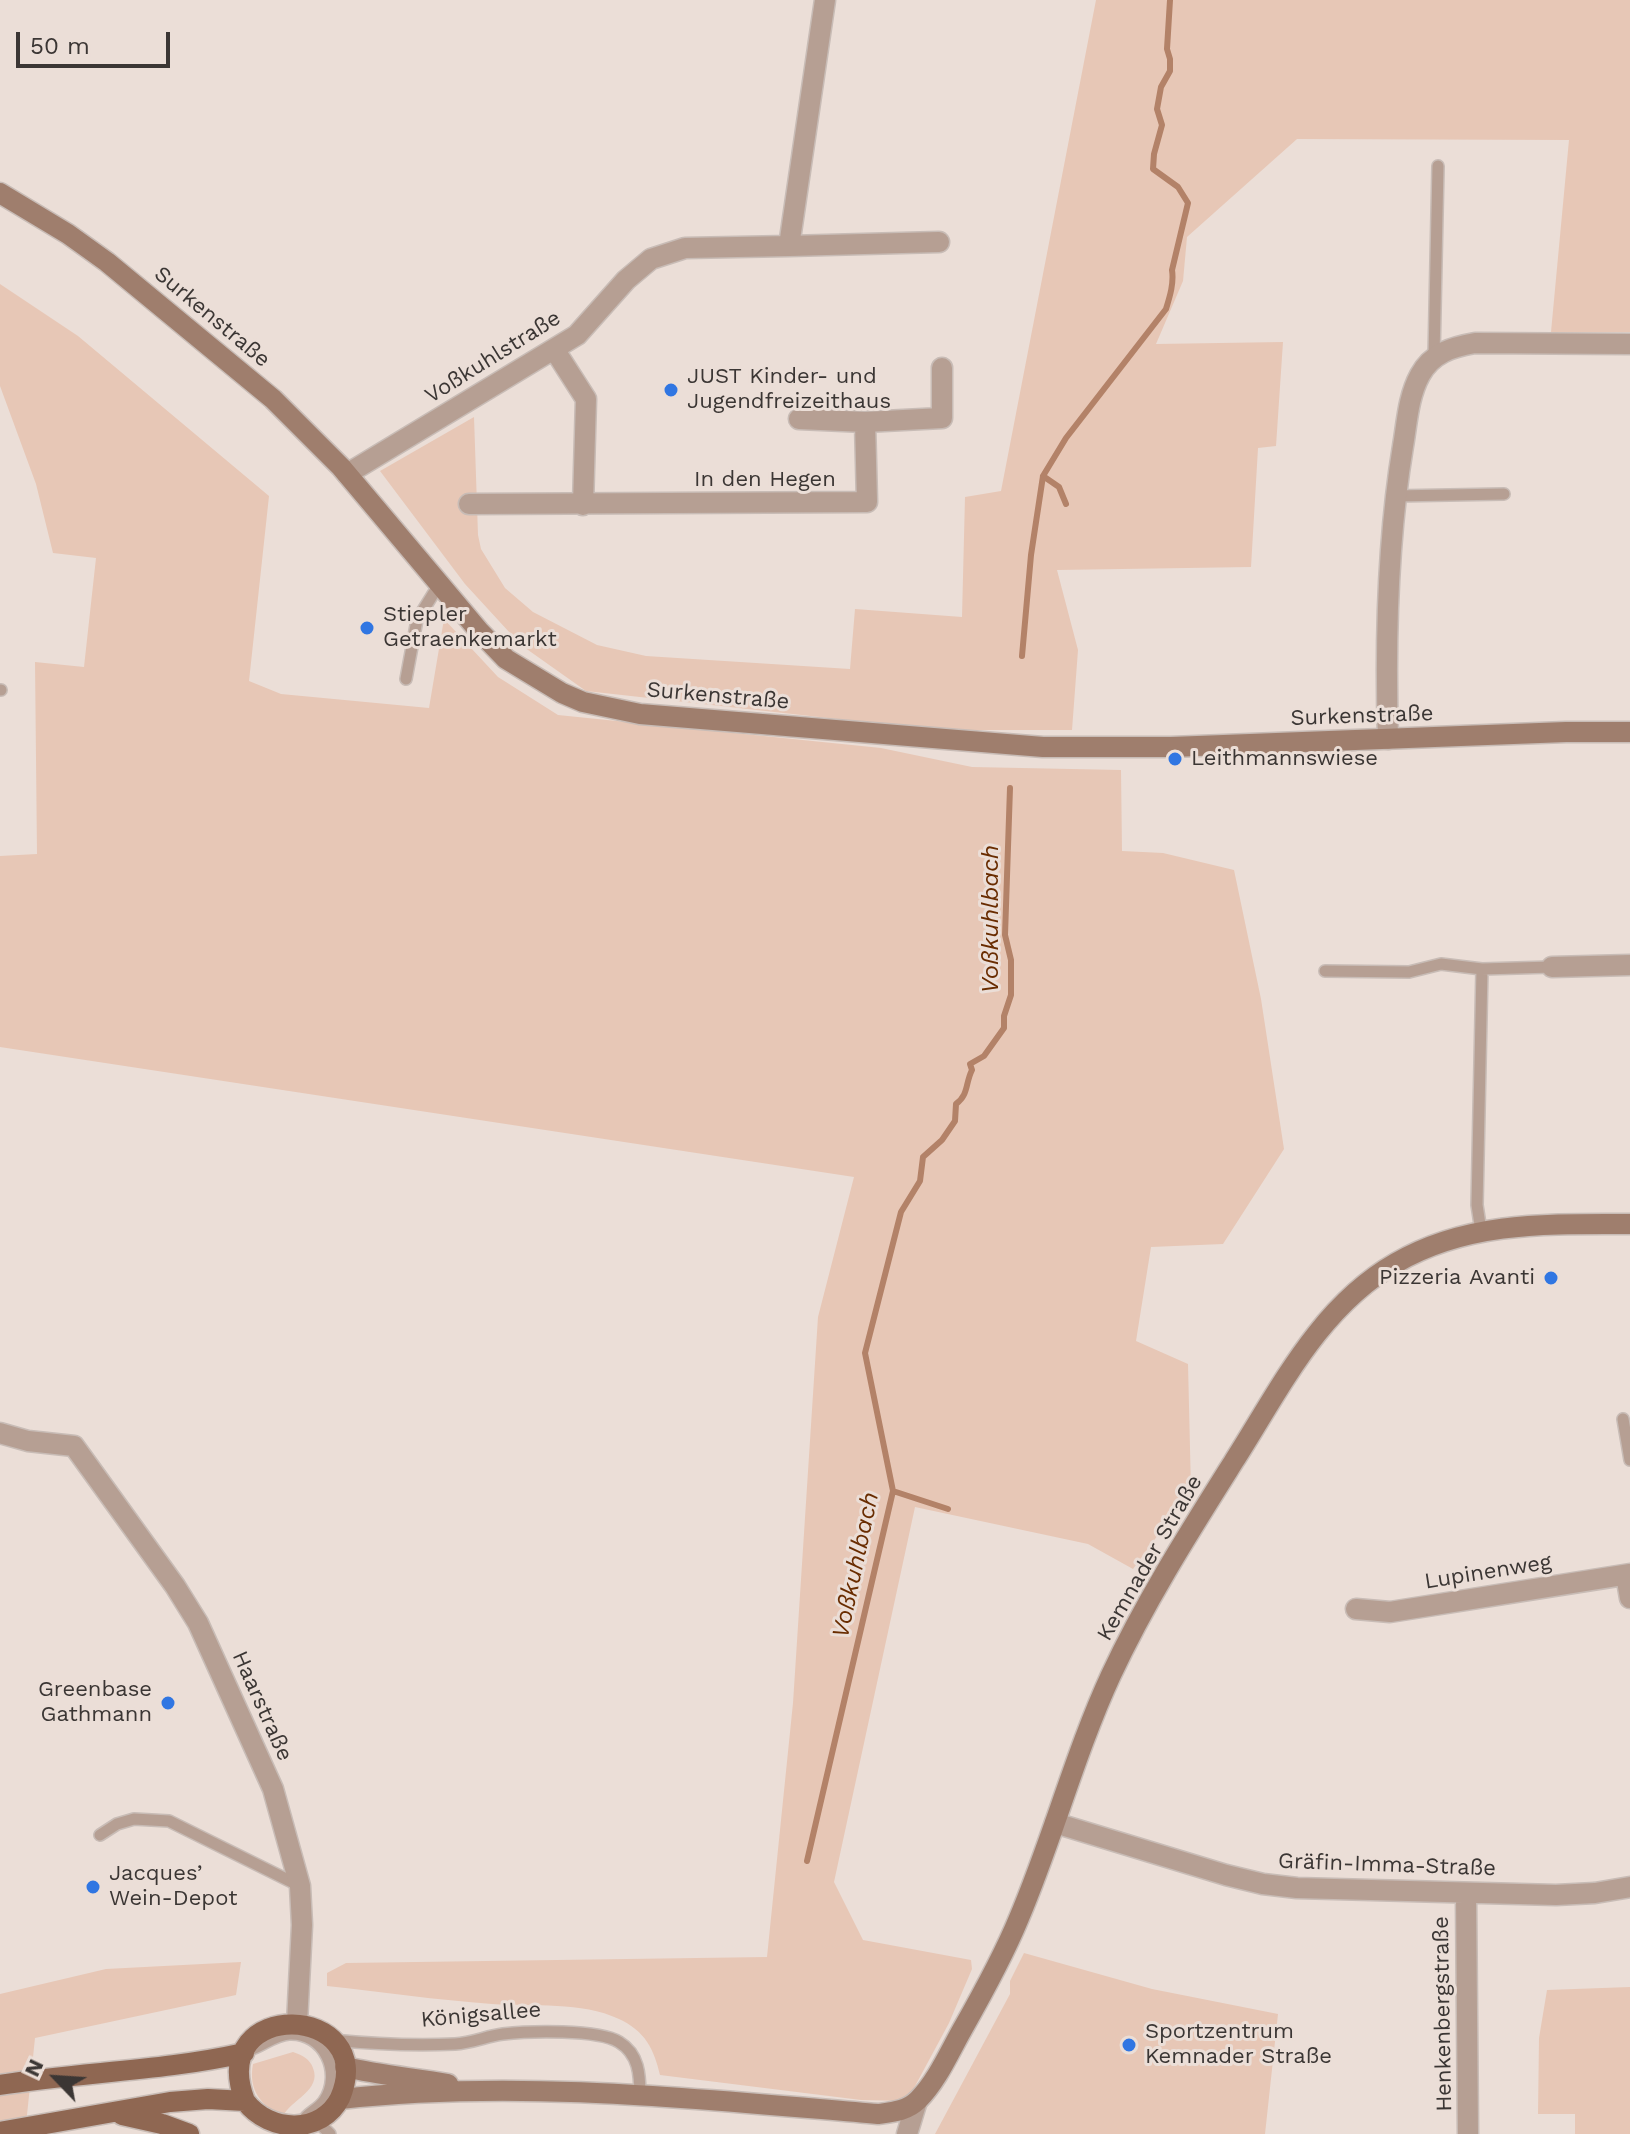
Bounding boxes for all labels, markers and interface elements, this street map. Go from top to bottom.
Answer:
scale bar [20,16,174,66]
text: 50 m [30,32,90,60]
street label: Surkenstraße [149,261,275,373]
street label: Voßkuhlstraße [420,305,566,409]
place label: JUST Kinder- und Jugendfreizeithaus [687,364,891,416]
marker: JUST Kinder- und Jugendfreizeithaus [662,381,680,399]
street label: In den Hegen [694,467,836,493]
place label: Stiepler Getraenkemarkt [383,602,557,654]
marker: Stiepler Getraenkemarkt [358,619,376,637]
street label: Surkenstraße [646,677,790,715]
street label: Surkenstraße [1290,700,1434,732]
place label: Leithmannswiese [1191,746,1378,772]
marker: Leithmannswiese [1166,750,1184,768]
water label: Voßkuhlbach [977,845,1005,993]
place label: Pizzeria Avanti [1379,1265,1535,1291]
marker: Pizzeria Avanti [1542,1269,1560,1287]
street label: Kemnader Straße [1092,1470,1208,1646]
water label: Voßkuhlbach [826,1489,886,1641]
street label: Lupinenweg [1423,1549,1553,1595]
street label: Haarstraße [226,1647,298,1765]
place label: Greenbase Gathmann [38,1677,152,1728]
marker: Greenbase Gathmann [159,1694,177,1712]
street label: Gräfin-Imma-Straße [1278,1848,1496,1882]
place label: Jacques’ Wein-Depot [109,1861,237,1912]
marker: Jacques’ Wein-Depot [84,1878,102,1896]
street label: Henkenbergstraße [1428,1916,1458,2112]
street label: Königsallee [420,1997,542,2033]
place label: Sportzentrum Kemnader Straße [1145,2019,1332,2070]
marker: Sportzentrum Kemnader Straße [1120,2036,1138,2054]
north arrow [16,2038,96,2118]
text: N [19,2055,49,2080]

